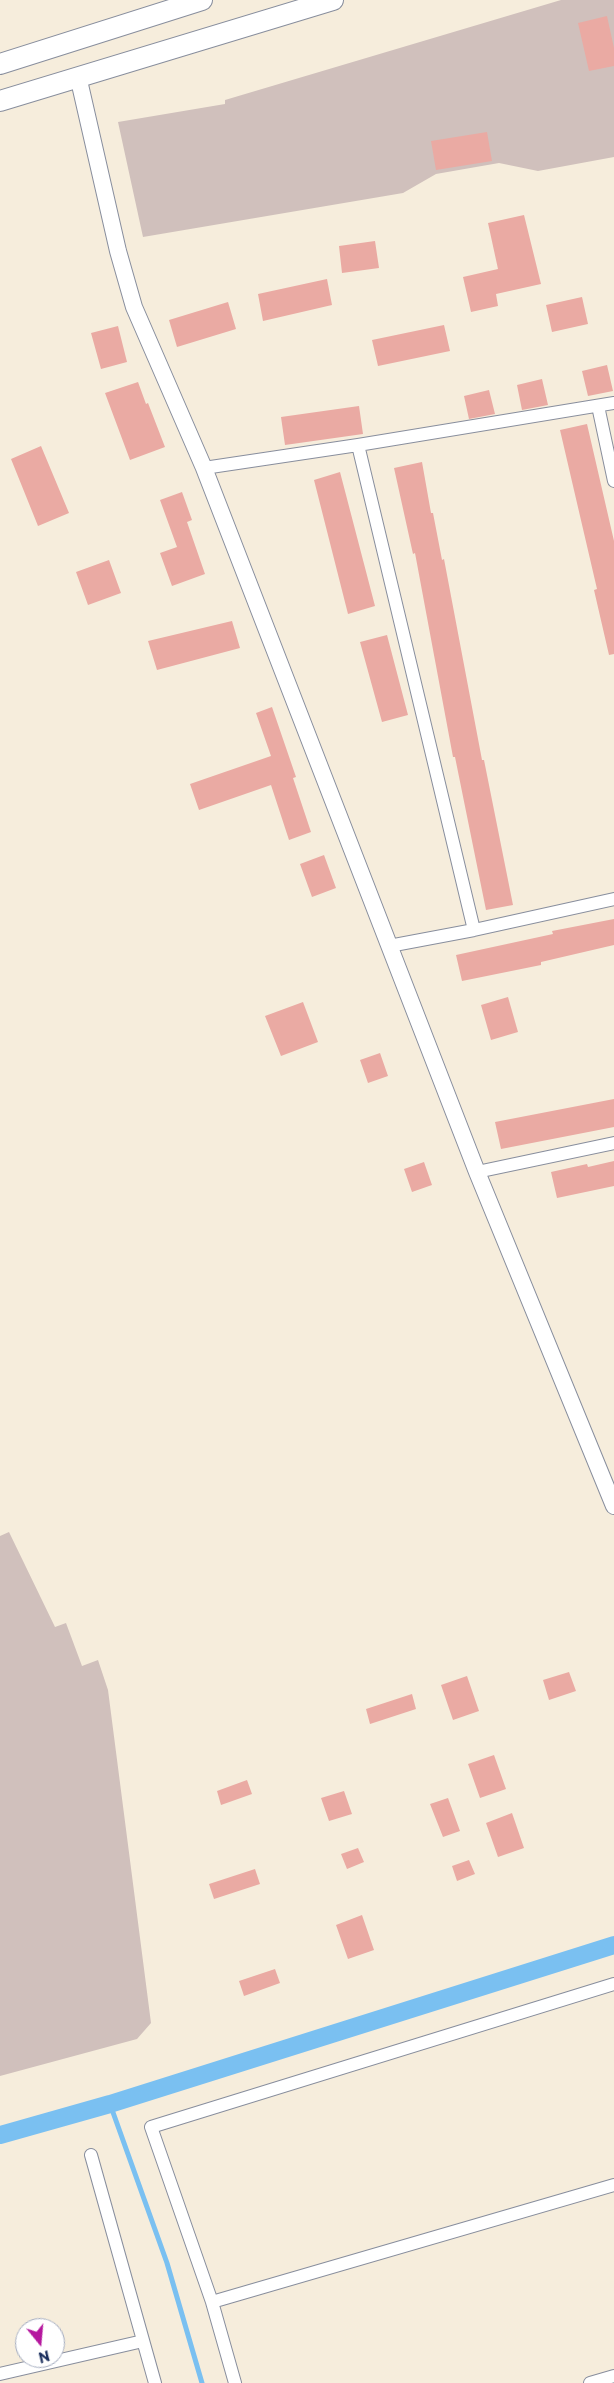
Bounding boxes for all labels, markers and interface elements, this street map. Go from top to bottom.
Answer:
north arrow [15,2318,65,2368]
text: N [36,2345,53,2369]

